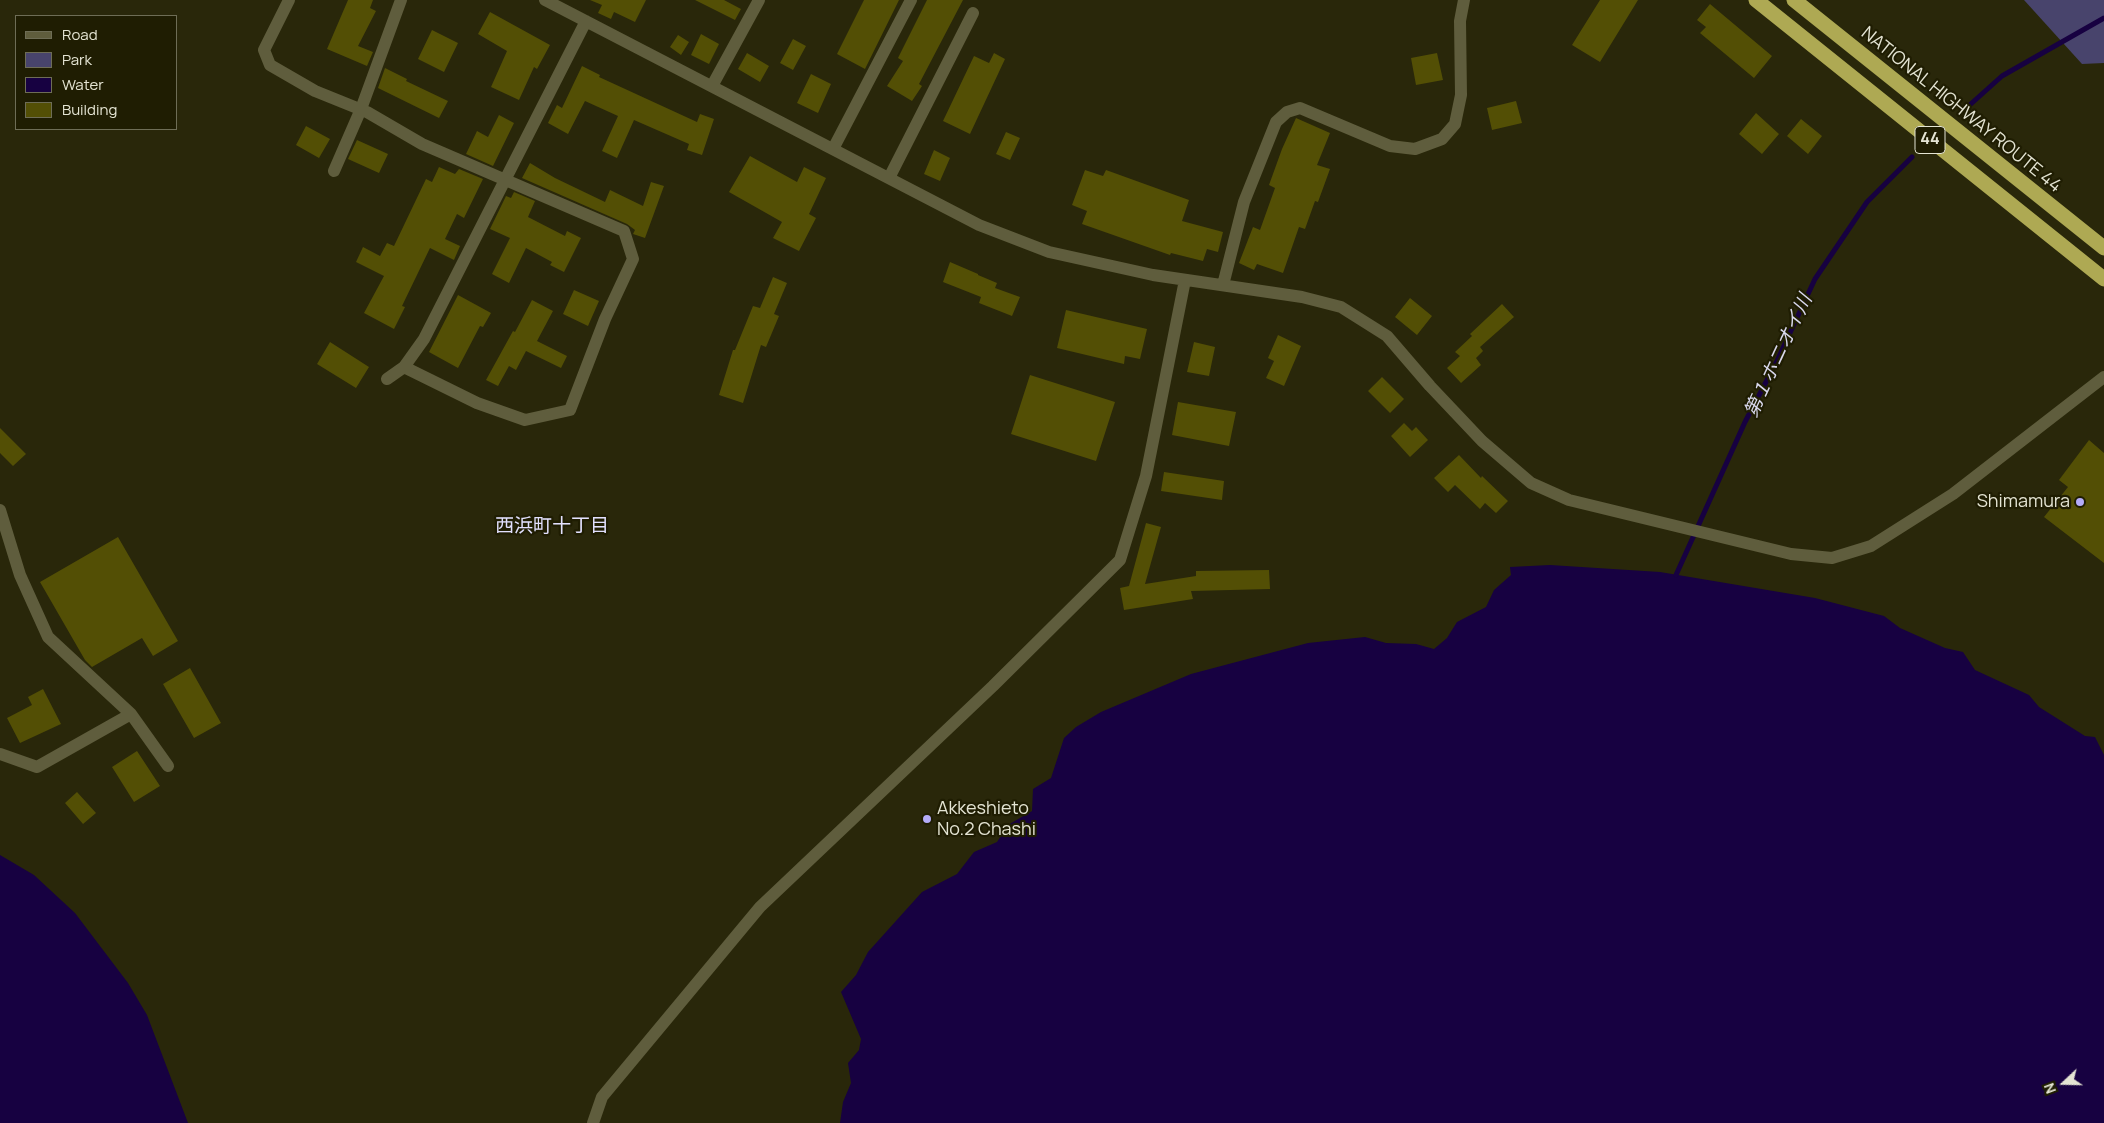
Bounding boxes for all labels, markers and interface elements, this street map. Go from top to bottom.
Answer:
legend [15,15,178,130]
street label: NATIONAL HIGHWAY ROUTE 44 [1857,23,2065,197]
text: Road [62,24,98,45]
text: Park [62,49,92,70]
text: Water [62,74,104,95]
text: Building [62,99,117,120]
road number: 44 [1915,126,1945,154]
water label: 第１ホニオイ川 [1741,291,1817,421]
place label: Shimamura [1977,491,2070,513]
marker: Shimamura [2074,496,2086,508]
district label: 西浜町十丁目 [495,516,609,538]
place label: Akkeshieto No.2 Chashi [937,798,1036,841]
marker: Akkeshieto No.2 Chashi [921,813,933,825]
north arrow [2039,1058,2089,1108]
text: N [2039,1080,2060,1097]

